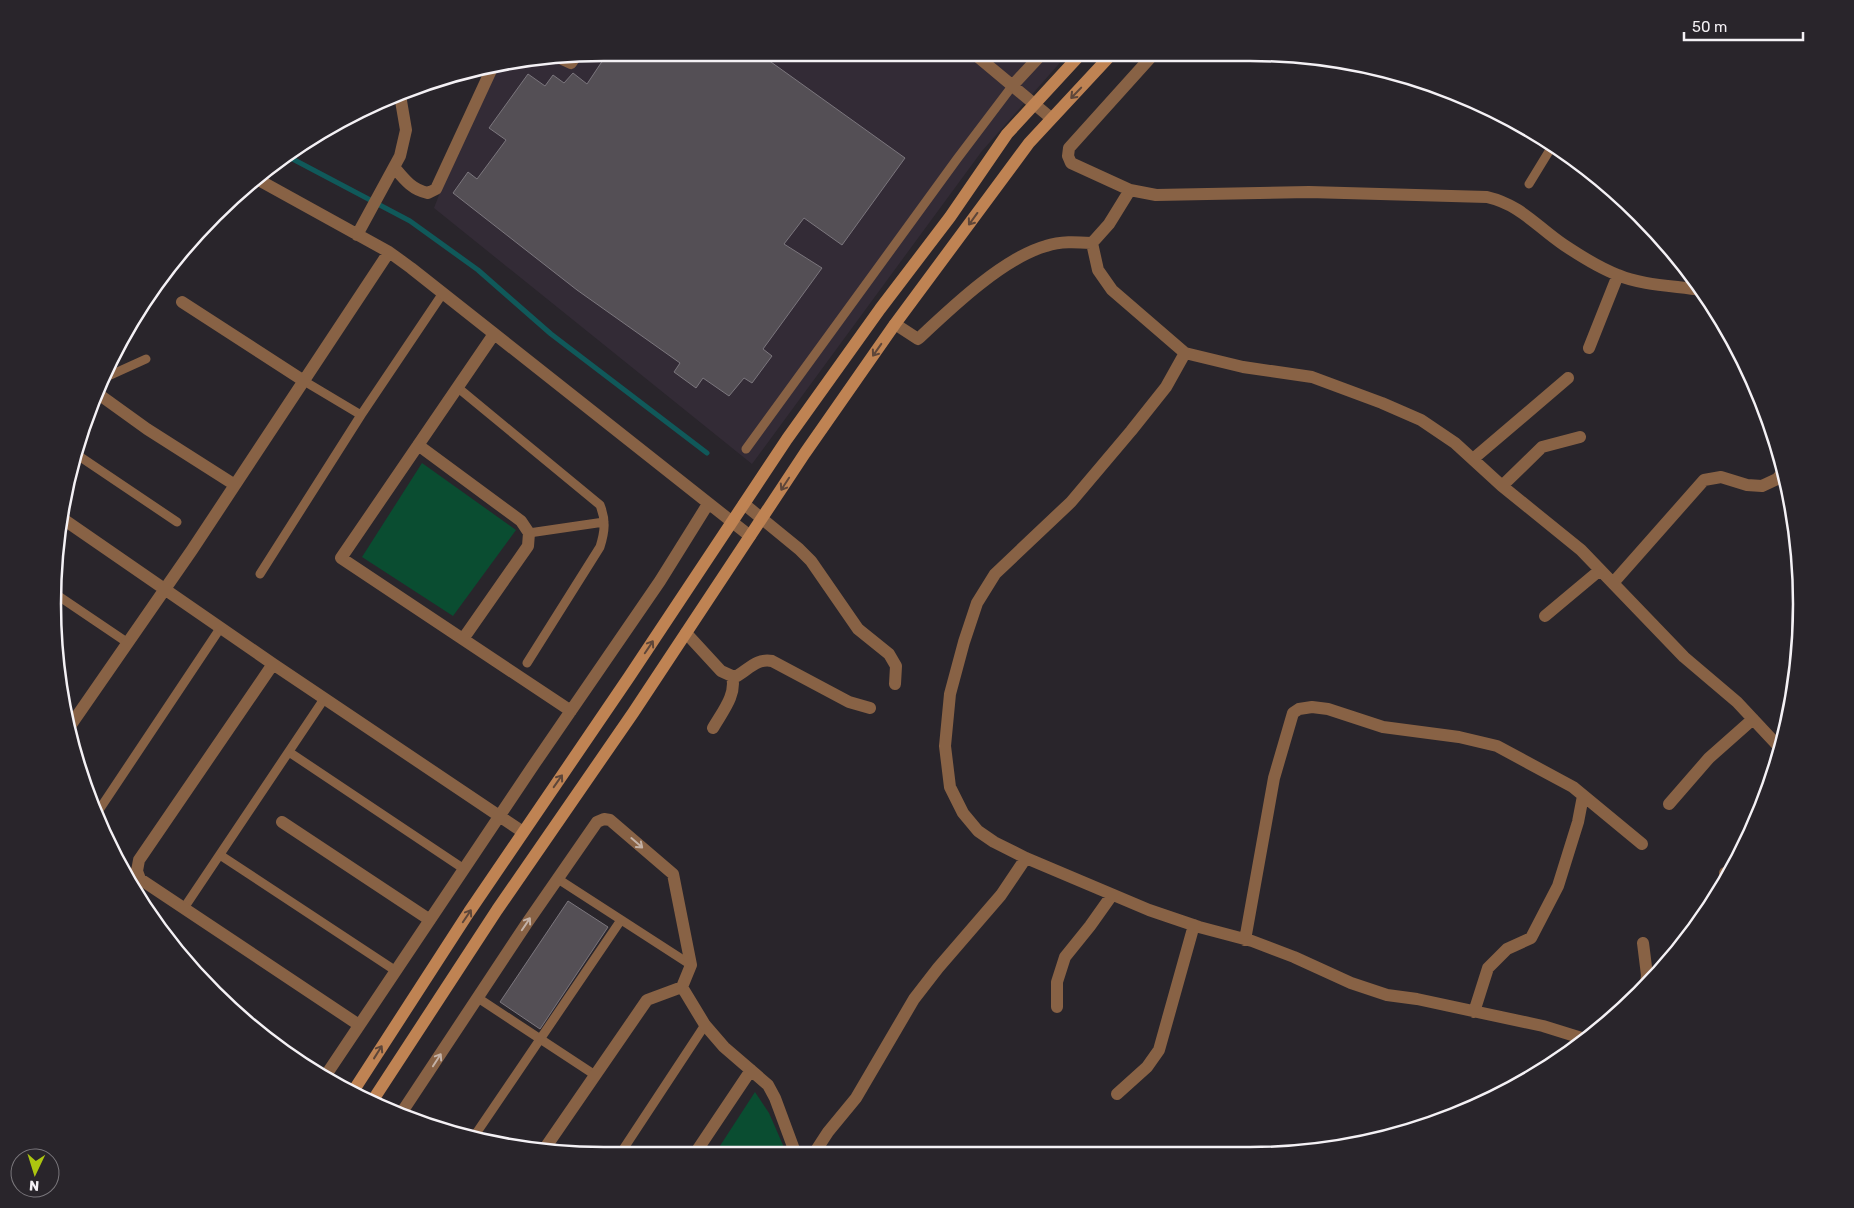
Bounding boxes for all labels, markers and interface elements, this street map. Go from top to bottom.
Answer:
scale bar [1684,10,1803,42]
text: 50 m [1692,18,1727,36]
one-way arrow [1070,87,1082,99]
one-way arrow [968,212,978,226]
one-way arrow [872,343,882,357]
one-way arrow [780,476,790,490]
one-way arrow [644,640,655,654]
one-way arrow [553,775,563,789]
one-way arrow [630,837,643,849]
one-way arrow [461,909,472,923]
one-way arrow [521,917,531,931]
one-way arrow [373,1045,383,1059]
one-way arrow [431,1053,442,1067]
north arrow [10,1148,60,1198]
text: N [29,1177,40,1194]

